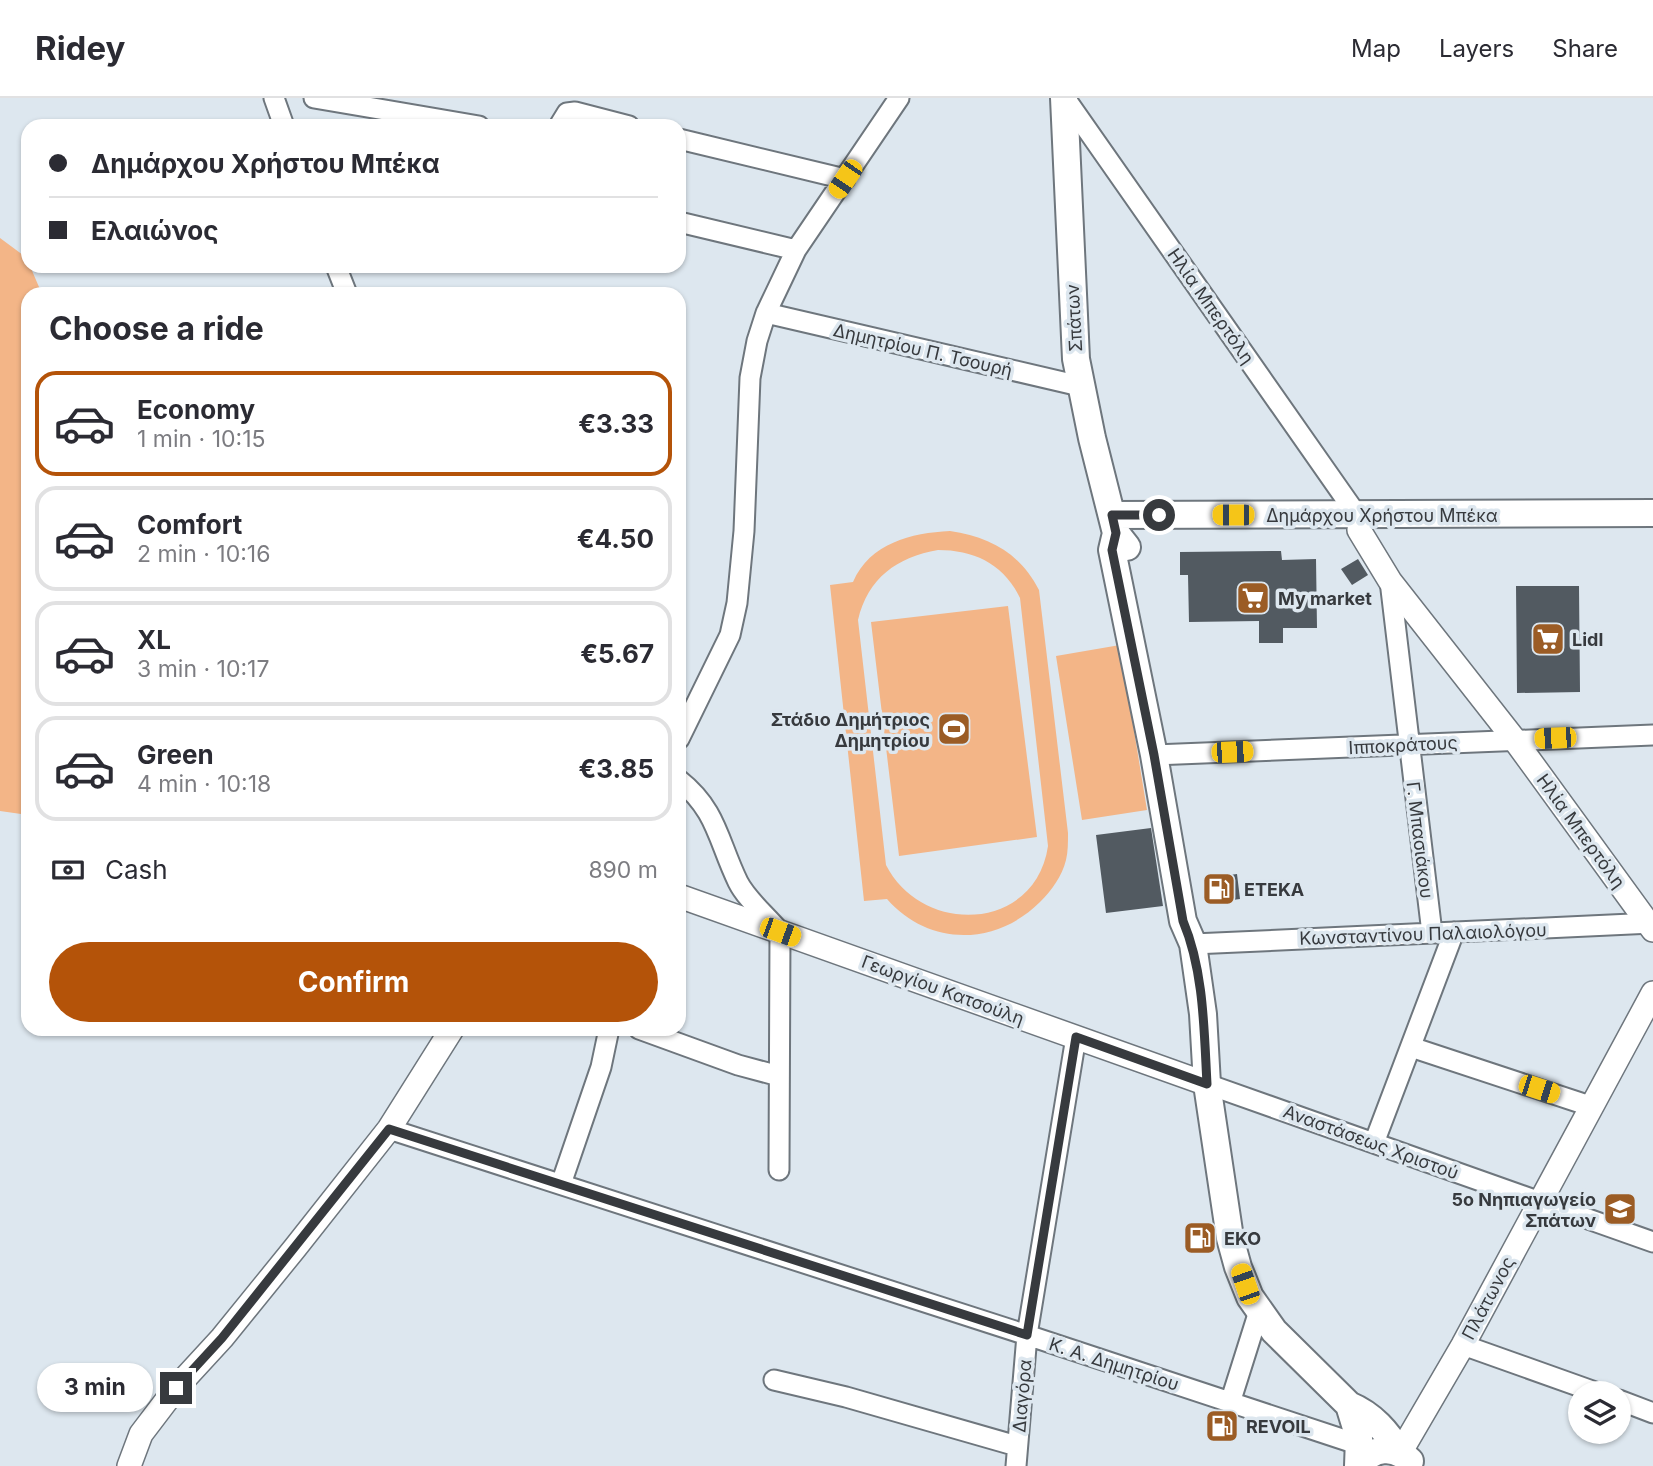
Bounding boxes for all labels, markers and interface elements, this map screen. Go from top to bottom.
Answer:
text: Ridey [35,28,125,68]
text: Map [1351,34,1401,63]
text: Layers [1439,34,1514,63]
text: Share [1552,34,1618,63]
text: Δημάρχου Χρήστου Μπέκα [91,148,440,179]
car [825,156,866,202]
text: Ελαιώνος [91,215,218,246]
street label: Ηλία Μπερτόλη [1163,244,1259,368]
street label: Σπάτων [1062,283,1086,352]
text: Choose a ride [49,309,264,348]
street label: Δημητρίου Π. Τσουρή [831,319,1015,381]
icon: car [53,392,116,455]
text: Economy [137,394,255,425]
text: €3.33 [578,408,654,439]
text: 1 min · 10:15 [137,425,266,453]
route start [1143,499,1175,531]
car [1213,505,1255,526]
street label: Δημάρχου Χρήστου Μπέκα [1266,505,1498,526]
icon: car [53,507,116,570]
text: Comfort [137,509,242,540]
text: €4.50 [577,523,654,554]
text: 2 min · 10:16 [137,540,270,568]
supermarket icon: My market [1234,579,1272,617]
place label: My market [1278,588,1372,609]
supermarket icon: Lidl [1529,620,1567,658]
icon: car [53,622,116,685]
text: XL [137,624,171,655]
place label: Lidl [1572,629,1603,650]
text: €5.67 [580,638,654,669]
text: 3 min · 10:17 [137,655,269,683]
place label: Στάδιο Δημήτριος Δημητρίου [771,709,930,751]
sports icon: Στάδιο Δημήτριος Δημητρίου [935,710,973,748]
car [1534,727,1577,749]
street label: Ιπποκράτους [1348,732,1458,758]
icon: car [53,737,116,800]
text: Green [137,739,214,770]
car [1211,741,1254,763]
text: €3.85 [578,753,654,784]
text: 4 min · 10:18 [137,770,271,798]
street label: Ηλία Μπερτόλη [1533,770,1629,892]
street label: Γ. Μπασιάκου [1402,780,1438,900]
icon: cash [49,851,87,889]
text: Cash [105,854,168,885]
text: 890 m [588,856,658,884]
fuel station icon: ΕΤΕΚΑ [1200,870,1238,908]
place label: ΕΤΕΚΑ [1244,879,1304,900]
car [757,915,804,949]
street label: Κωνσταντίνου Παλαιολόγου [1299,919,1547,949]
button: Confirm [49,942,658,1022]
street label: Γεωργίου Κατσούλη [859,951,1027,1029]
car [1516,1073,1563,1105]
street label: Αναστάσεως Χριστού [1281,1101,1461,1183]
place label: 5ο Νηπιαγωγείο Σπάτων [1451,1189,1596,1231]
school or university icon: 5ο Νηπιαγωγείο Σπάτων [1601,1190,1639,1228]
fuel station icon: EKO [1181,1219,1219,1257]
place label: EKO [1224,1228,1261,1249]
street label: Πλάτωνος [1457,1253,1519,1343]
car [1229,1261,1262,1307]
street label: Κ. Α. Δημητρίου [1046,1333,1182,1395]
street label: Διαγόρα [1008,1359,1036,1433]
callout: 3 min [36,1364,152,1412]
route end [160,1372,192,1404]
text: 3 min [64,1373,126,1401]
map controls [1568,1381,1631,1444]
button: layers [1568,1381,1631,1444]
fuel station icon: REVOIL [1203,1407,1241,1445]
place label: REVOIL [1246,1416,1311,1437]

